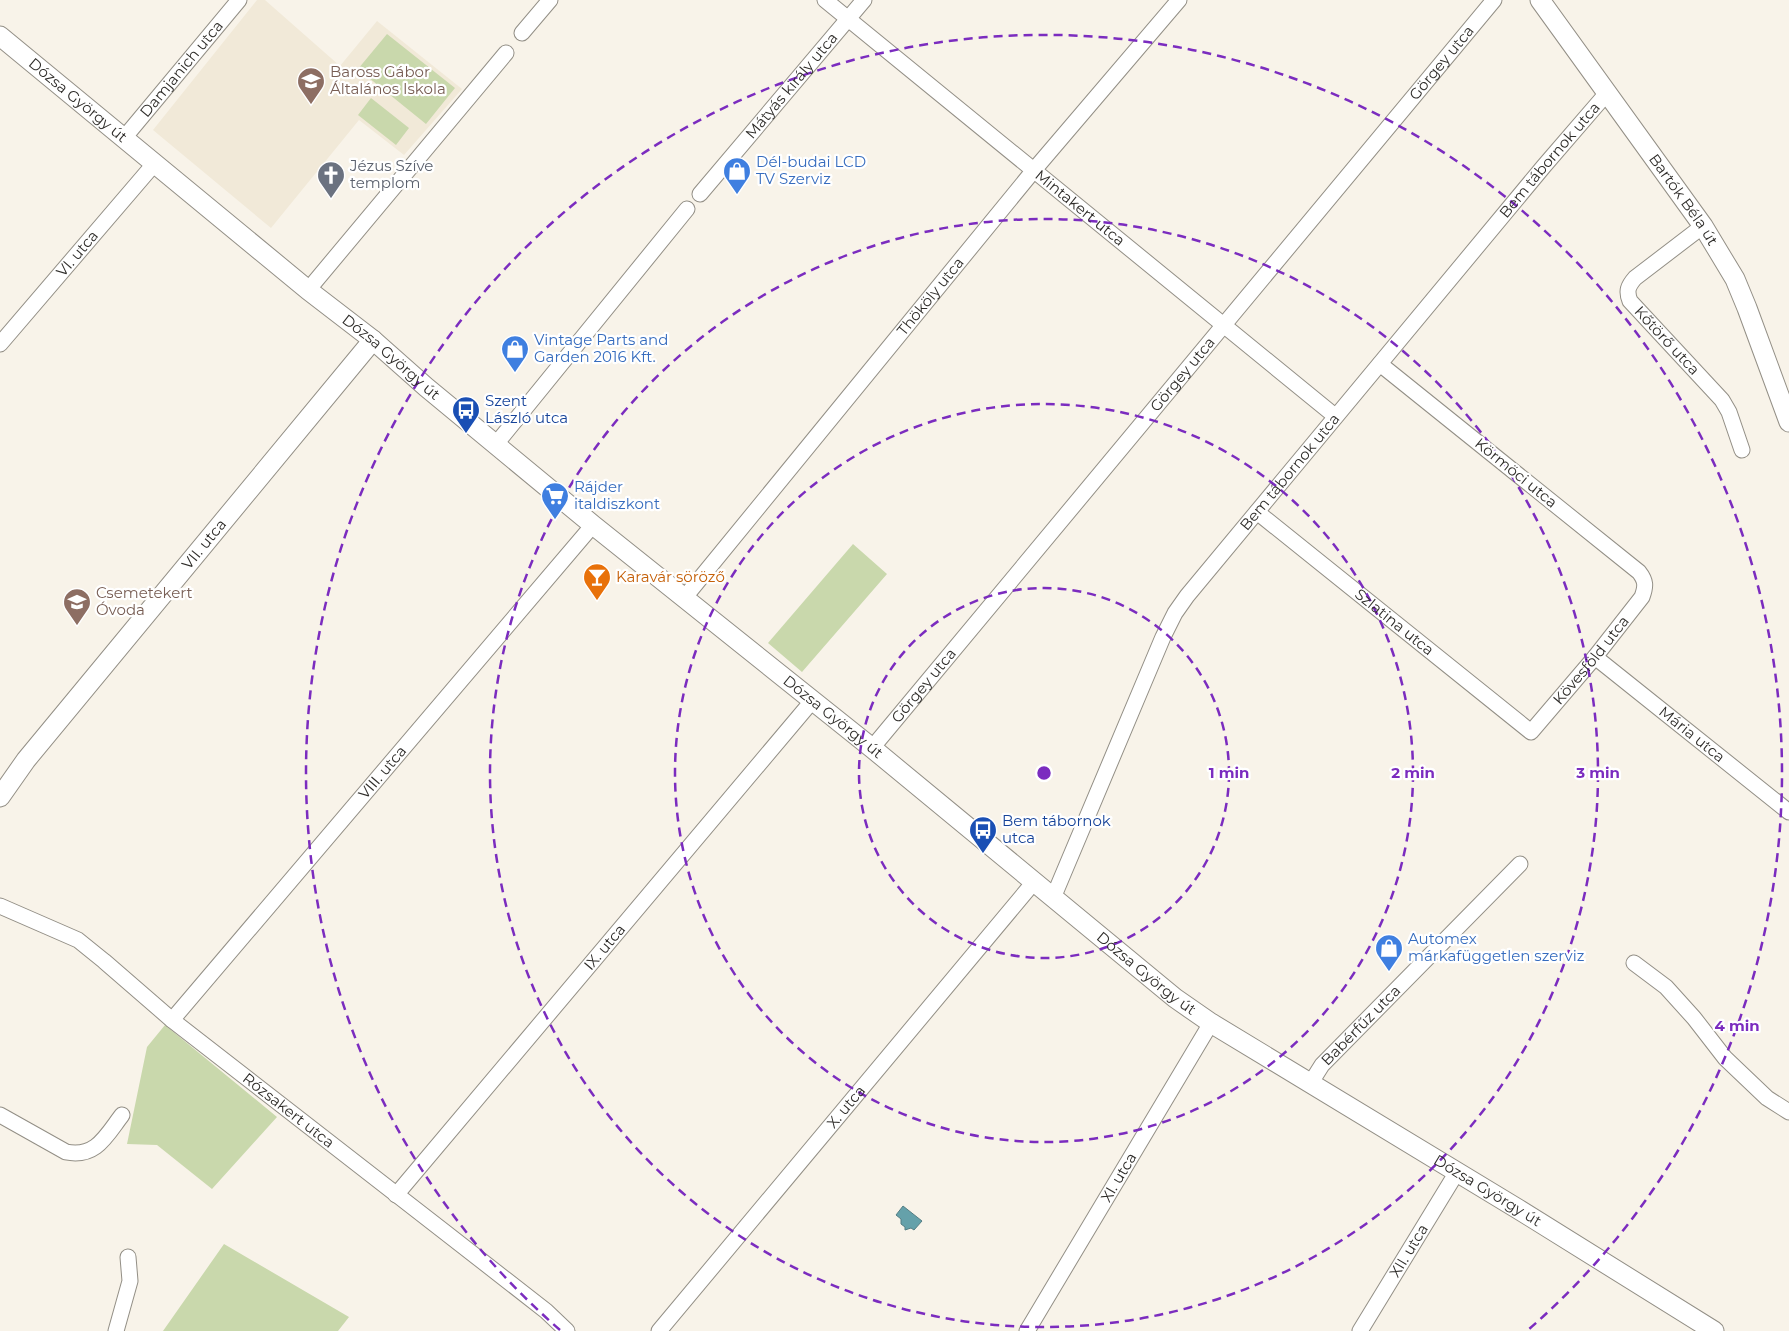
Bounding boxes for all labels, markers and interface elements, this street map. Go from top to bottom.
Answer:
street label: Damjanich utca [136,16,227,121]
street label: Görgey utca [1405,21,1478,104]
street label: Mátyás király utca [741,28,842,142]
street label: Dózsa György út [25,54,132,146]
place label: Baross Gábor Általános Iskola [330,62,446,98]
school or university icon: Baross Gábor Általános Iskola [296,66,326,105]
street label: Bem tábornok utca [1495,98,1604,222]
street label: Bartók Béla út [1645,150,1723,249]
place label: Dél-budai LCD TV Szerviz [756,152,866,188]
place label: Jézus Szíve templom [349,156,433,192]
shop icon: Dél-budai LCD TV Szerviz [722,156,752,195]
church icon: Jézus Szíve templom [316,160,346,199]
street label: Mintakert utca [1031,165,1129,250]
street label: VI. utca [52,226,102,280]
street label: Thököly utca [893,253,968,339]
street label: Kőtörő utca [1631,302,1704,379]
street label: Dózsa György út [339,310,444,404]
place label: Vintage Parts and Garden 2016 Kft. [534,330,668,366]
street label: Görgey utca [1146,333,1219,415]
shop icon: Vintage Parts and Garden 2016 Kft. [500,334,530,373]
place label: Szent László utca [485,391,568,427]
bus stop icon: Szent László utca [451,395,481,434]
street label: Bem tábornok utca [1236,409,1343,534]
street label: Körmöci utca [1471,434,1561,512]
place label: Rájder italdiszkont [574,477,660,513]
supermarket icon: Rájder italdiszkont [540,481,570,520]
street label: VII. utca [177,515,230,573]
bar icon: Karavár söröző [582,562,612,601]
place label: Karavár söröző [616,567,725,586]
place label: Csemetekert Óvoda [96,583,193,619]
street label: Szlatina utca [1351,584,1438,659]
school or university icon: Csemetekert Óvoda [62,587,92,626]
street label: Kövesföld utca [1549,612,1633,708]
street label: Görgey utca [887,644,960,727]
street label: Dózsa György út [779,671,887,762]
street label: Mária utca [1655,702,1729,766]
street label: VIII. utca [354,742,410,803]
text: 1 min [1209,763,1249,782]
text: 2 min [1391,763,1435,782]
text: 3 min [1575,763,1620,782]
centre of rings [1035,764,1053,782]
place label: Bem tábornok utca [1002,811,1111,847]
bus stop icon: Bem tábornok utca [968,815,998,854]
street label: IX. utca [580,920,629,974]
street label: Dózsa György út [1093,927,1200,1019]
place label: Automex márkafüggetlen szerviz [1408,929,1585,965]
shop icon: Automex márkafüggetlen szerviz [1374,933,1404,972]
street label: Babérfűz utca [1317,981,1404,1069]
text: 4 min [1714,1016,1760,1035]
street label: Rózsakert utca [239,1068,338,1152]
street label: X. utca [822,1081,869,1132]
street label: XI. utca [1096,1149,1140,1205]
street label: Dózsa György út [1431,1150,1545,1230]
street label: XII. utca [1385,1220,1432,1281]

